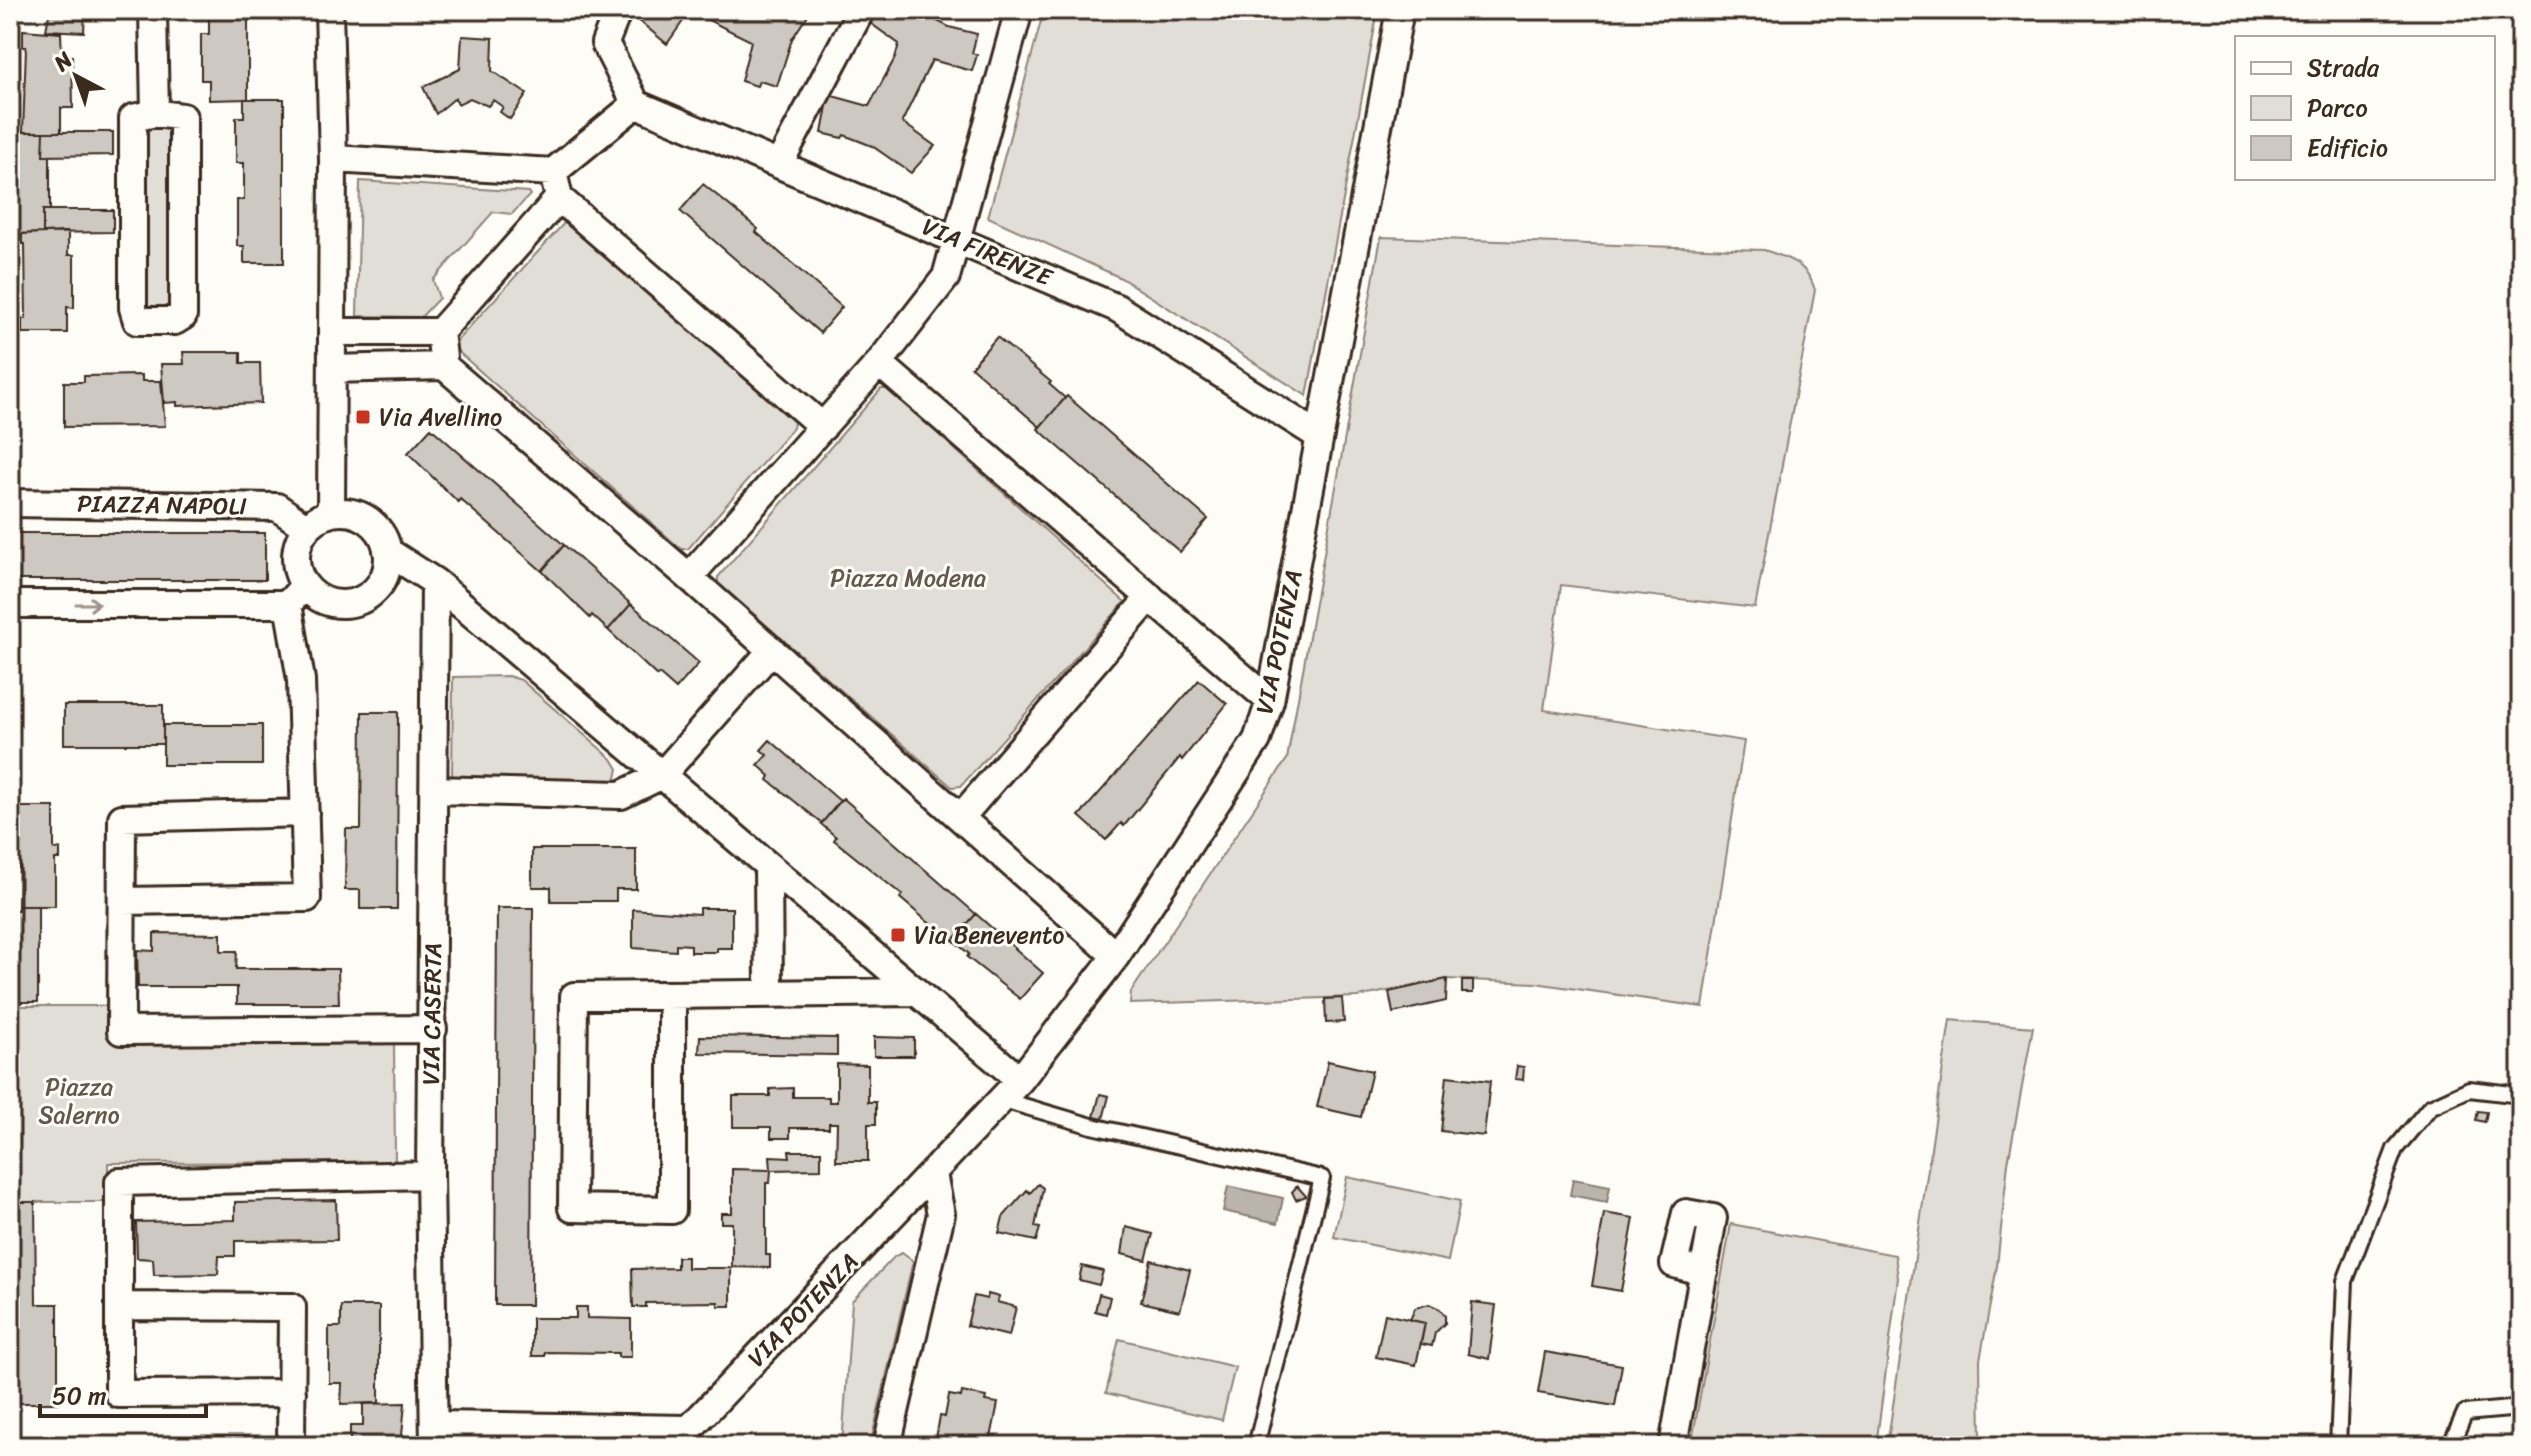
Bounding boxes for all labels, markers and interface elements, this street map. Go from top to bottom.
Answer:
north arrow [36,36,116,116]
legend [2235,36,2495,180]
text: N [44,41,82,82]
text: Strada [2307,47,2380,89]
text: Parco [2307,87,2368,129]
text: Edificio [2307,127,2388,169]
street label: VIA FIRENZE [916,206,1060,299]
place label: Via Avellino [379,396,502,438]
marker: Via Avellino [354,408,372,426]
street label: PIAZZA NAPOLI [77,483,247,527]
park label: Piazza Modena [830,557,986,599]
street label: VIA POTENZA [1243,566,1315,718]
one-way arrow [74,596,101,612]
place label: Via Benevento [914,914,1064,956]
marker: Via Benevento [889,926,907,944]
street label: VIA CASERTA [410,942,454,1086]
park label: Piazza Salerno [38,1066,120,1136]
street label: VIA POTENZA [737,1243,869,1377]
scale bar [40,1368,206,1418]
text: 50 m [52,1375,107,1417]

